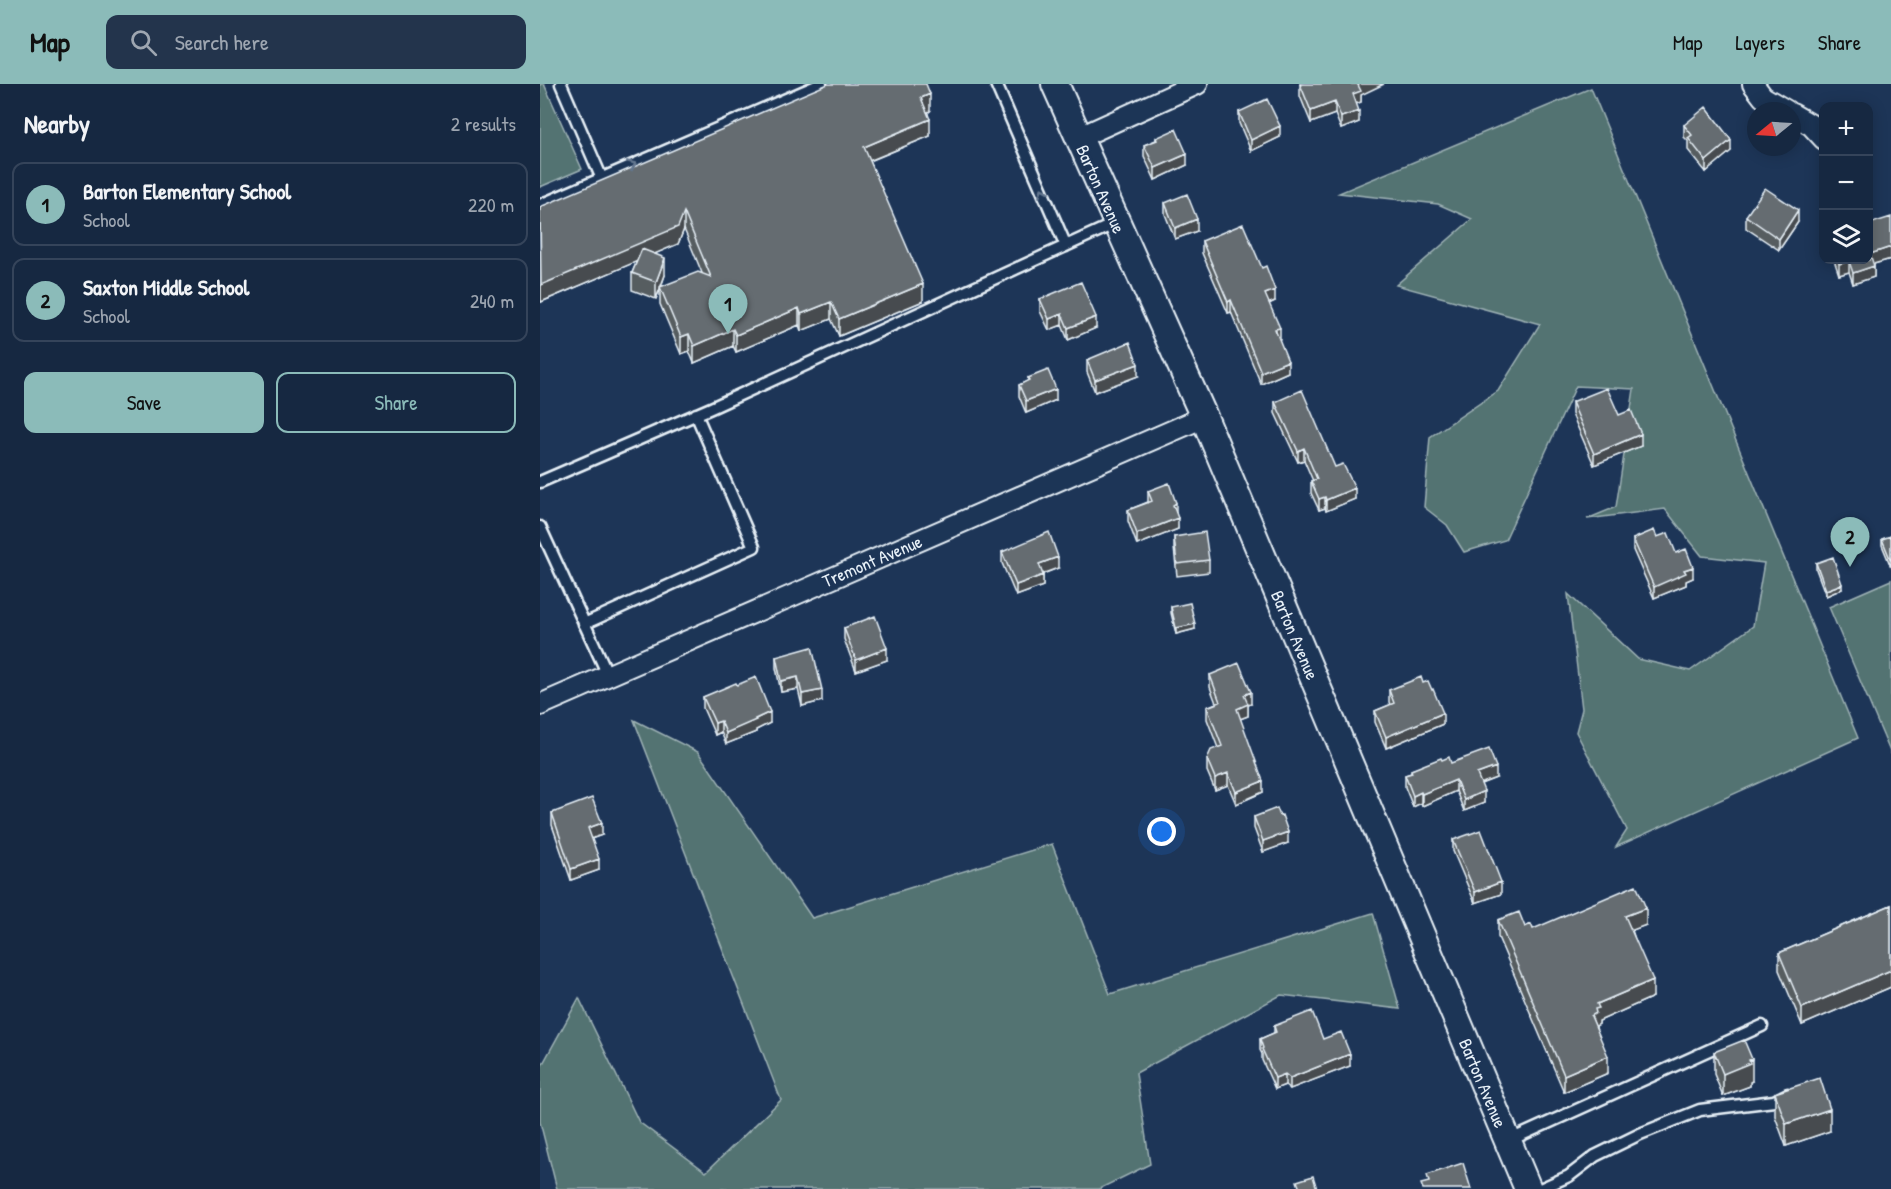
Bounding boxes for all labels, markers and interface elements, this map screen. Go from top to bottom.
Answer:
search box [106,15,526,69]
text: Map [30,23,70,61]
icon: search [127,26,160,59]
text: Search here [175,27,269,57]
text: Map [1673,28,1702,57]
text: Layers [1735,28,1785,57]
text: Share [1818,28,1861,57]
north arrow [1747,102,1801,156]
map controls [1819,102,1873,264]
button: + [1819,102,1873,156]
text: Nearby [24,106,90,141]
text: 2 results [451,110,516,137]
street label: Barton Avenue [1070,141,1132,237]
button: − [1819,156,1873,210]
one-way arrow [626,161,637,173]
text: Barton Elementary School [83,176,291,206]
one-way arrow [1038,187,1050,198]
text: 1 [42,191,49,218]
text: 220 m [468,191,514,218]
text: School [83,206,130,233]
button: layers [1819,210,1873,264]
text: Saxton Middle School [83,272,249,302]
pin: 1 [708,284,747,334]
text: 2 [41,287,50,314]
text: 240 m [470,287,514,314]
text: School [83,302,130,329]
button: Save [24,372,264,433]
button: Share [276,372,516,433]
pin: 2 [1830,518,1870,567]
street label: Tremont Avenue [818,529,926,593]
street label: Barton Avenue [1265,587,1325,683]
your location [1147,817,1176,846]
street label: Barton Avenue [1453,1035,1513,1131]

